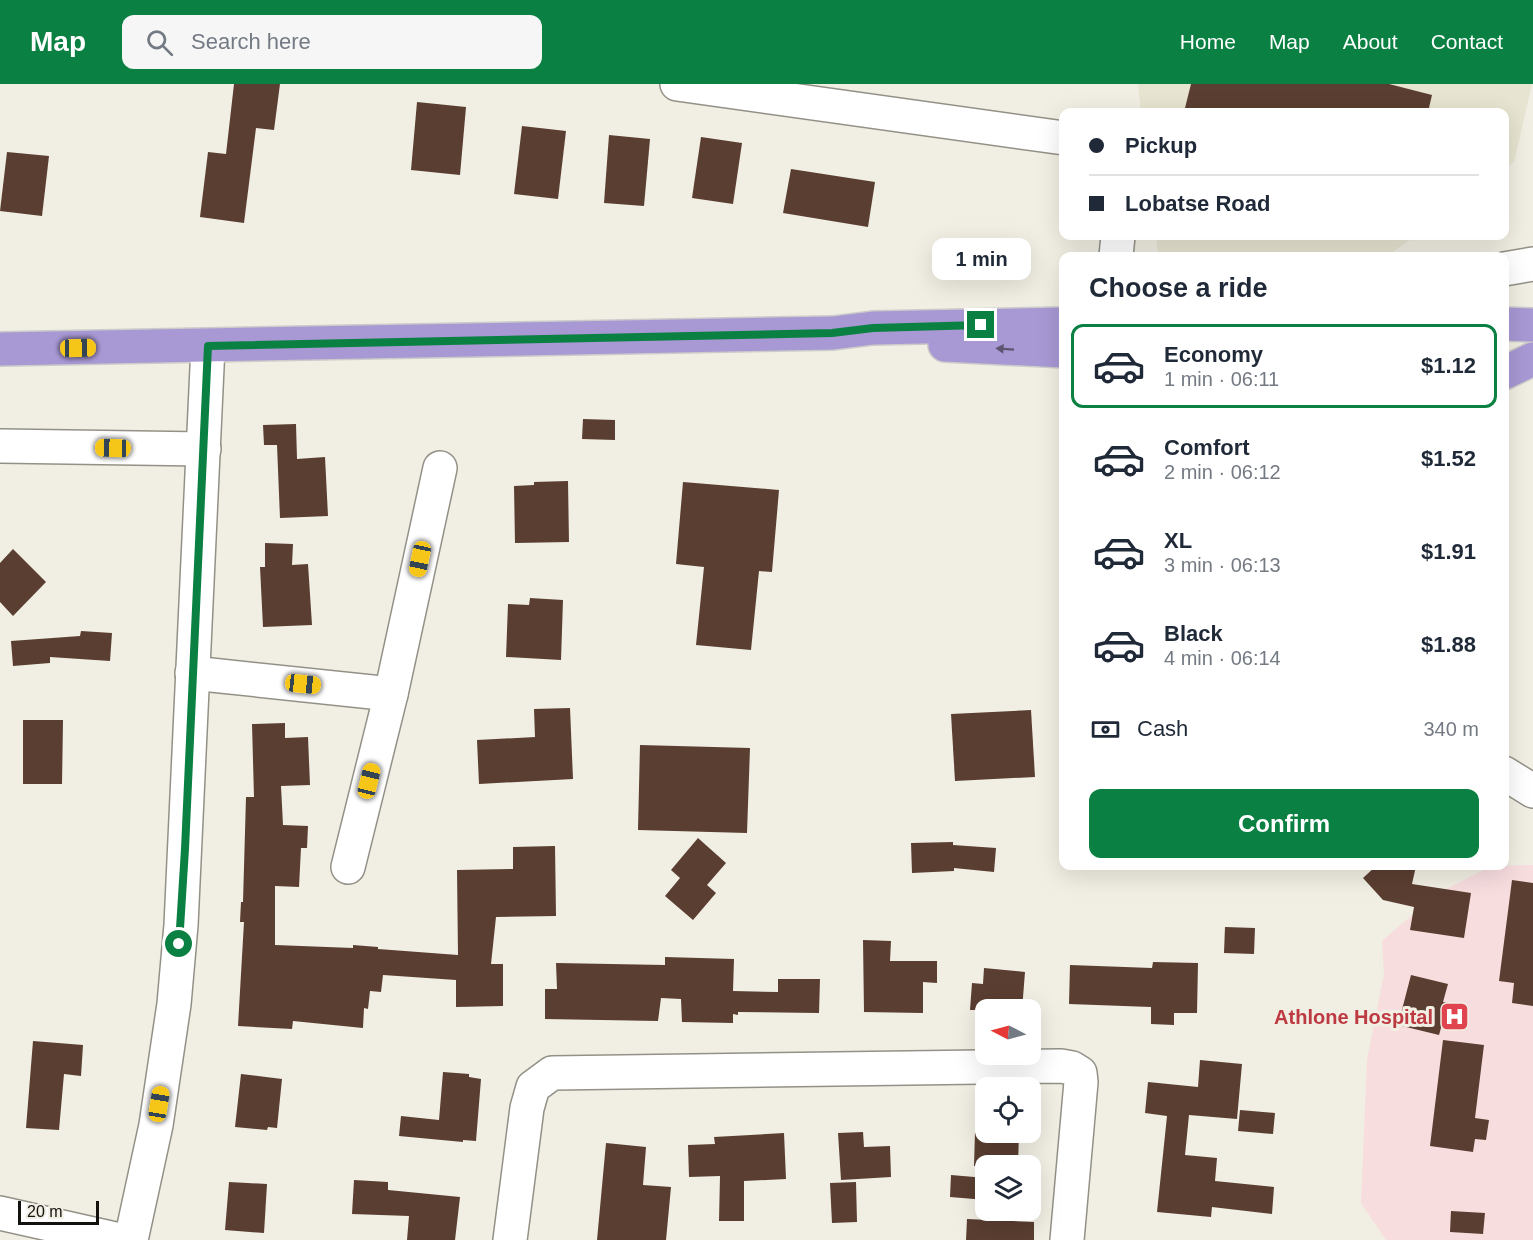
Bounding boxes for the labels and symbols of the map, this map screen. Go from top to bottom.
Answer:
callout: 1 min [932,238,1030,280]
route end [967,311,994,338]
car [60,339,96,357]
one-way arrow [996,344,1015,353]
car [95,439,131,457]
car [407,540,433,578]
car [284,673,322,695]
car [356,761,382,801]
route start [165,930,192,957]
north arrow [975,999,1041,1065]
hospital icon: Athlone Hospital [1438,1001,1470,1033]
place label: Athlone Hospital [1274,1006,1433,1028]
car [147,1085,171,1123]
scale bar [18,1198,99,1226]

